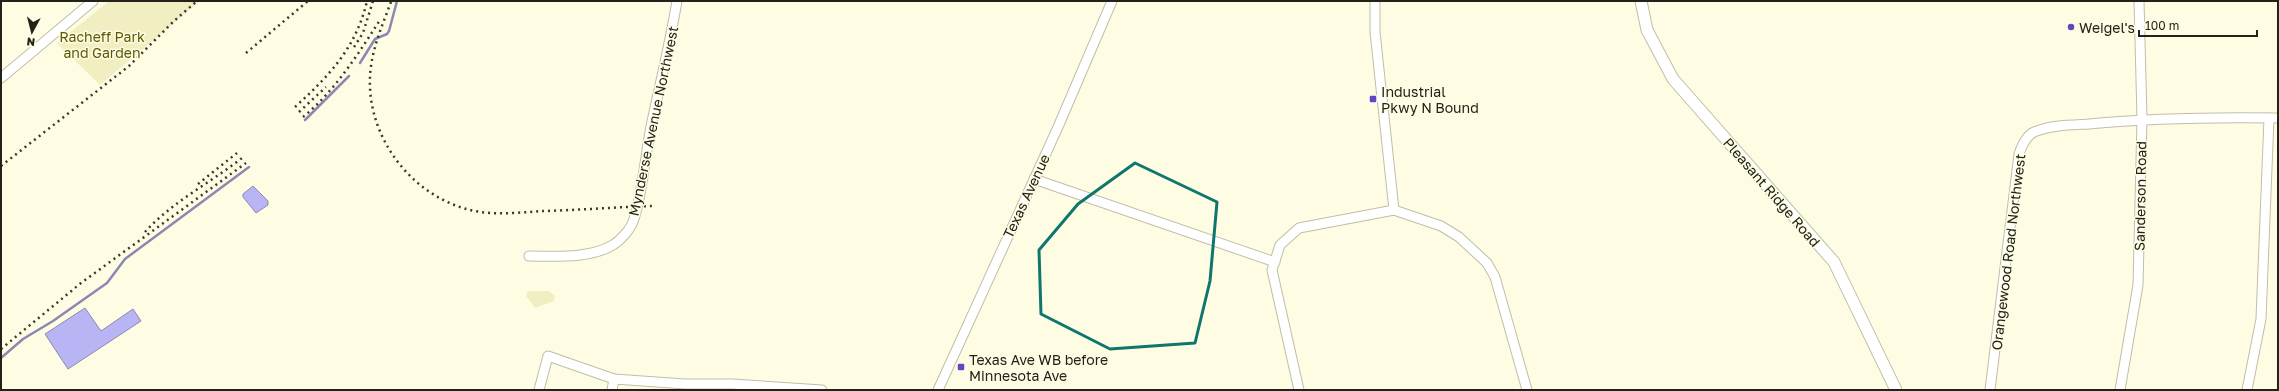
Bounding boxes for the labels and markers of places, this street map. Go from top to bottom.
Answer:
place label: Weigel's [2079,19,2135,36]
marker: Weigel's [2066,22,2076,32]
place label: Industrial Pkwy N Bound [1381,83,1479,116]
marker: Industrial Pkwy N Bound [1368,94,1378,104]
place label: Texas Ave WB before Minnesota Ave [969,351,1108,384]
marker: Texas Ave WB before Minnesota Ave [956,362,966,372]

